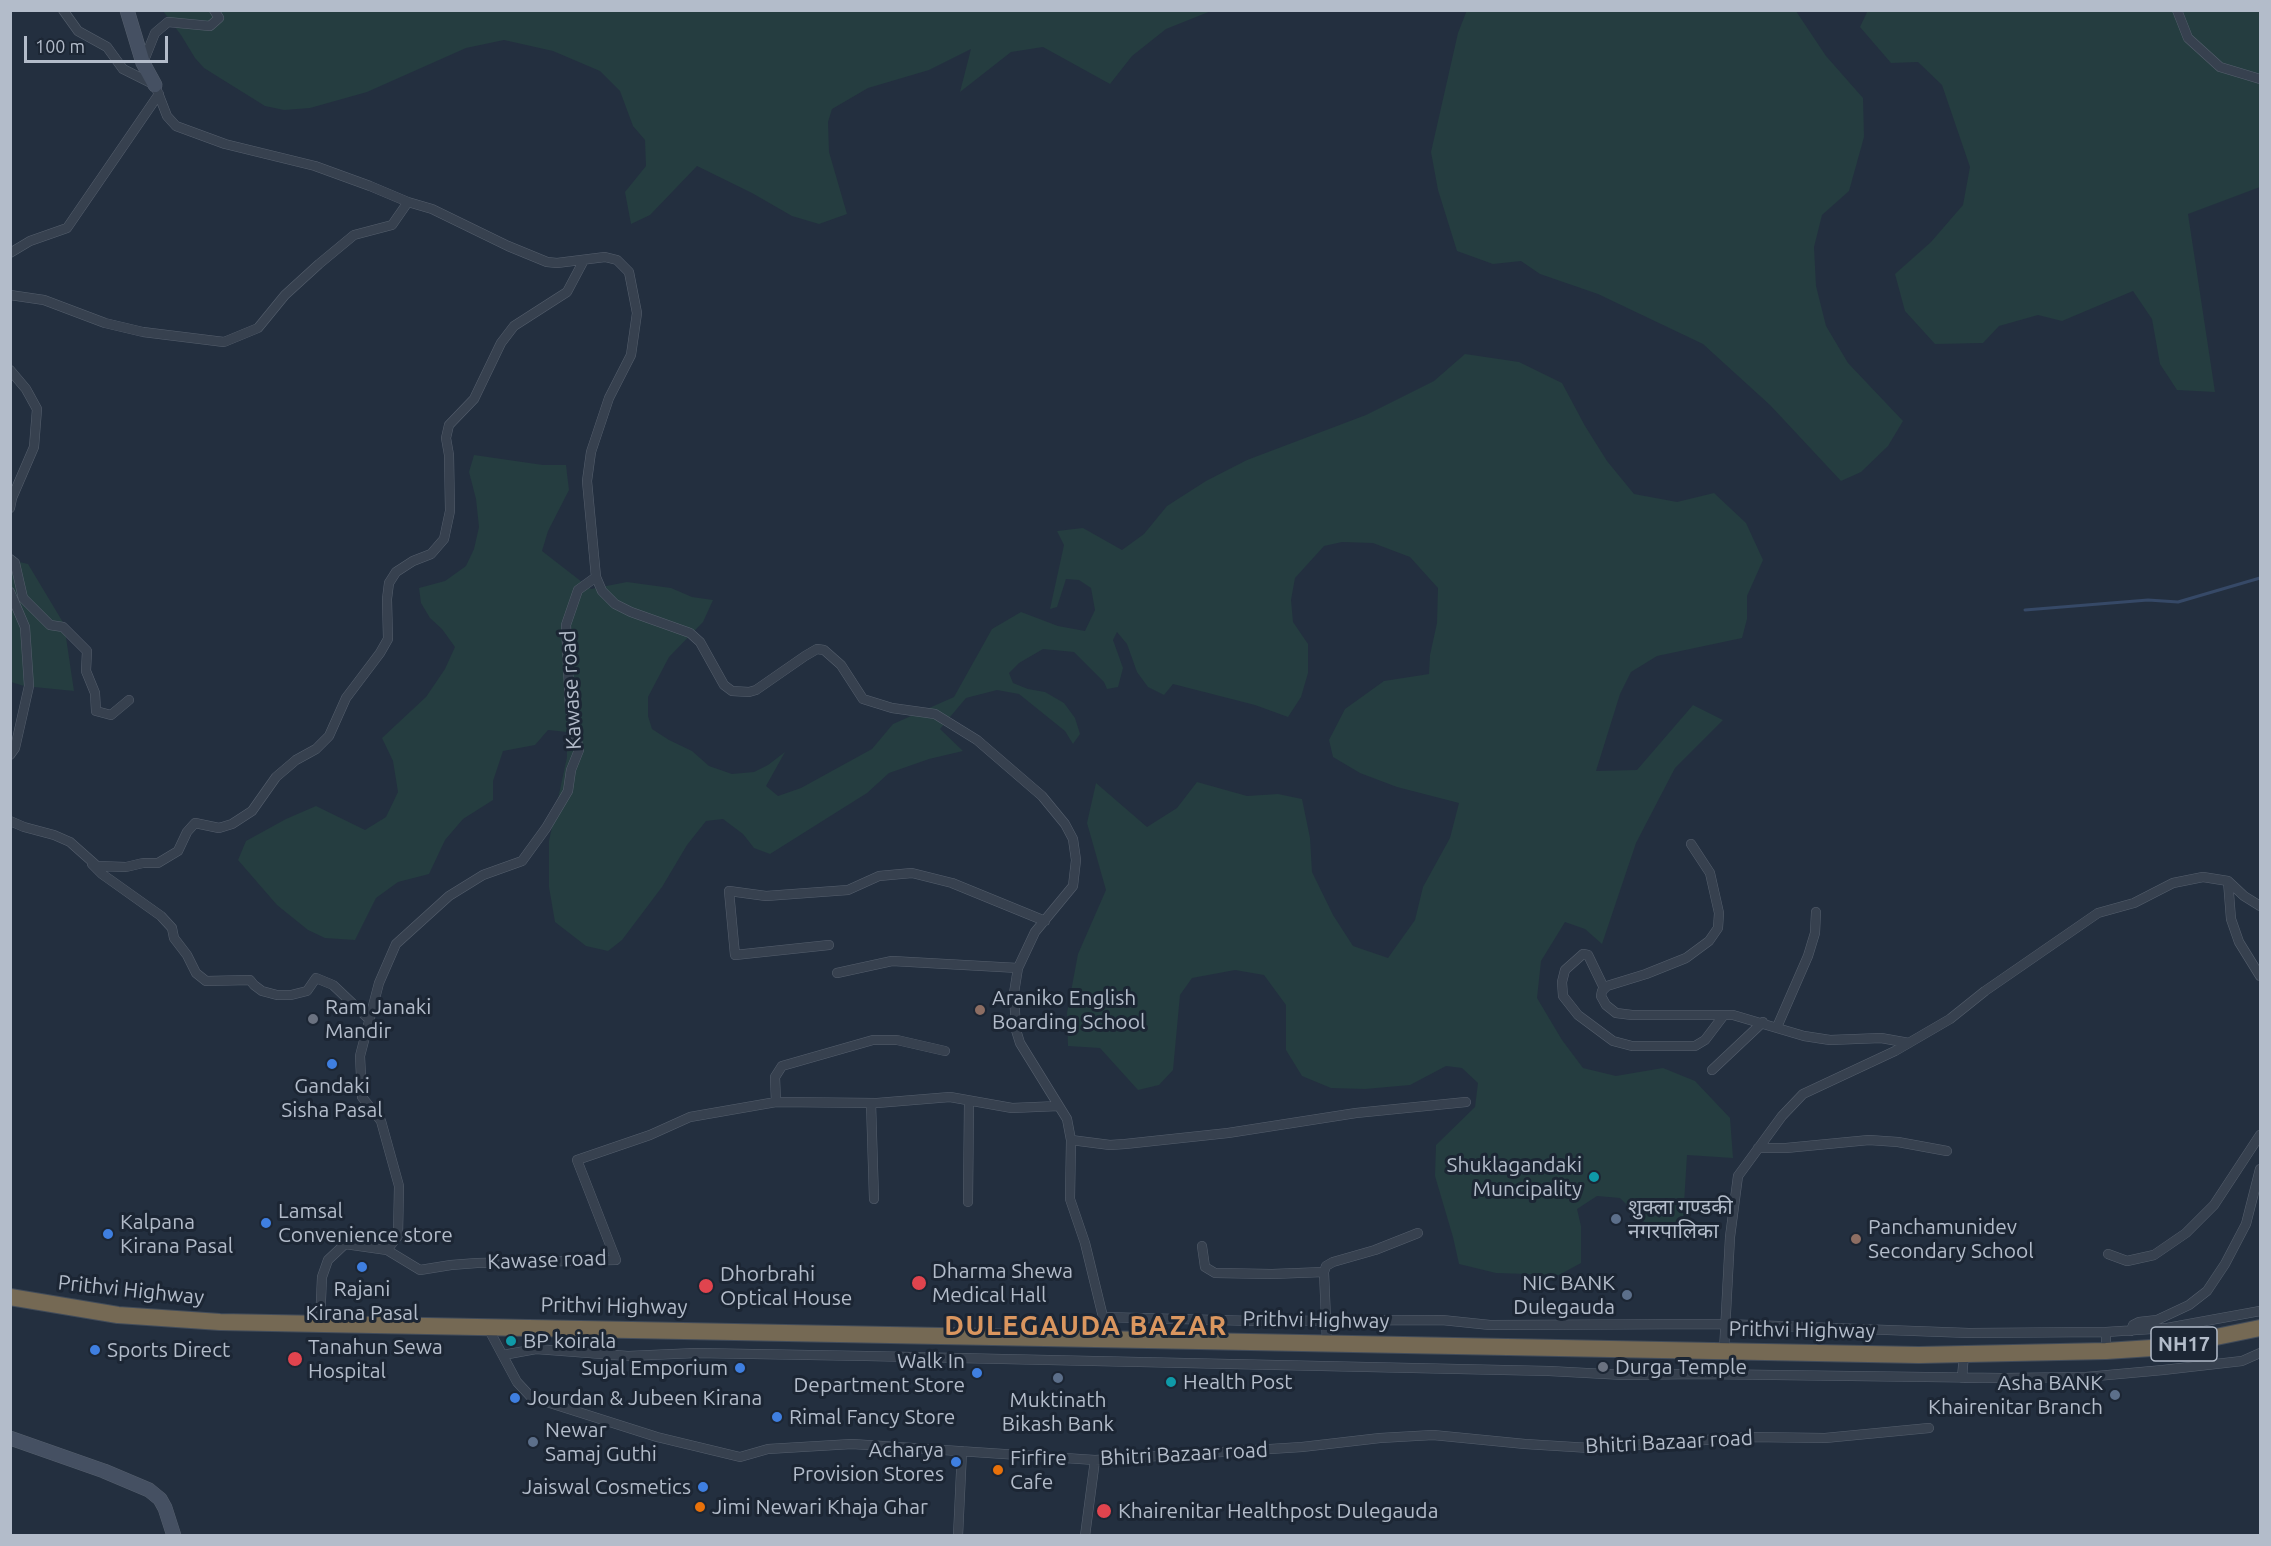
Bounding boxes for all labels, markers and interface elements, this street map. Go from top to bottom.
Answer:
scale bar [27,24,171,62]
text: 100 m [35,36,85,56]
street label: Kawase road [555,630,587,750]
place label: Araniko English Boarding School [992,985,1145,1035]
place label: Ram Janaki Mandir [325,994,431,1044]
marker: Araniko English Boarding School [973,1003,987,1017]
marker: Ram Janaki Mandir [306,1012,320,1026]
marker: Gandaki Sisha Pasal [325,1057,339,1071]
place label: Gandaki Sisha Pasal [281,1073,383,1123]
place label: Shuklagandaki Muncipality [1446,1152,1582,1202]
marker: Shuklagandaki Muncipality [1587,1170,1601,1184]
place label: शुक्ला गण्डकी नगरपालिका [1628,1194,1733,1244]
place label: Lamsal Convenience store [278,1198,453,1248]
place label: Kalpana Kirana Pasal [120,1209,233,1259]
marker: शुक्ला गण्डकी नगरपालिका [1609,1212,1623,1226]
place label: Panchamunidev Secondary School [1868,1214,2034,1264]
marker: Lamsal Convenience store [259,1216,273,1230]
marker: Kalpana Kirana Pasal [101,1227,115,1241]
marker: Panchamunidev Secondary School [1849,1232,1863,1246]
street label: Kawase road [487,1245,607,1275]
place label: Dharma Shewa Medical Hall [932,1258,1073,1308]
marker: Rajani Kirana Pasal [355,1260,369,1274]
place label: Dhorbrahi Optical House [720,1261,852,1311]
street label: Prithvi Highway [57,1270,205,1310]
place label: NIC BANK Dulegauda [1513,1270,1615,1320]
marker: Dharma Shewa Medical Hall [910,1274,928,1292]
place label: Rajani Kirana Pasal [305,1276,419,1326]
marker: Dhorbrahi Optical House [697,1277,715,1295]
marker: NIC BANK Dulegauda [1620,1288,1634,1302]
street label: Prithvi Highway [540,1292,688,1320]
street label: Prithvi Highway [1242,1306,1390,1334]
district label: DULEGAUDA BAZAR [944,1310,1228,1342]
street label: Prithvi Highway [1728,1316,1876,1344]
road number: NH17 [2151,1327,2217,1361]
place label: BP koirala [523,1328,616,1354]
place label: Tanahun Sewa Hospital [308,1334,443,1384]
marker: BP koirala [504,1334,518,1348]
place label: Sports Direct [107,1337,230,1363]
marker: Sports Direct [88,1343,102,1357]
place label: Walk In Department Store [793,1348,965,1398]
marker: Tanahun Sewa Hospital [286,1350,304,1368]
place label: Durga Temple [1615,1354,1747,1380]
place label: Sujal Emporium [581,1355,728,1381]
marker: Durga Temple [1596,1360,1610,1374]
marker: Sujal Emporium [733,1361,747,1375]
marker: Walk In Department Store [970,1366,984,1380]
place label: Health Post [1183,1369,1293,1395]
place label: Asha BANK Khairenitar Branch [1928,1370,2103,1420]
marker: Muktinath Bikash Bank [1051,1371,1065,1385]
marker: Health Post [1164,1375,1178,1389]
place label: Jourdan & Jubeen Kirana [527,1385,762,1411]
place label: Muktinath Bikash Bank [1002,1387,1114,1437]
marker: Asha BANK Khairenitar Branch [2108,1388,2122,1402]
marker: Jourdan & Jubeen Kirana [508,1391,522,1405]
place label: Rimal Fancy Store [789,1404,955,1430]
marker: Rimal Fancy Store [770,1410,784,1424]
place label: Newar Samaj Guthi [545,1417,657,1467]
street label: Bhitri Bazaar road [1584,1425,1754,1459]
marker: Newar Samaj Guthi [526,1435,540,1449]
place label: Acharya Provision Stores [792,1437,944,1487]
street label: Bhitri Bazaar road [1099,1437,1269,1471]
place label: Firfire Cafe [1010,1445,1067,1495]
marker: Acharya Provision Stores [949,1455,963,1469]
marker: Firfire Cafe [991,1463,1005,1477]
place label: Jaiswal Cosmetics [522,1474,691,1500]
marker: Jaiswal Cosmetics [696,1480,710,1494]
place label: Jimi Newari Khaja Ghar [712,1494,928,1520]
place label: Khairenitar Healthpost Dulegauda [1118,1498,1438,1524]
marker: Jimi Newari Khaja Ghar [693,1500,707,1514]
marker: Khairenitar Healthpost Dulegauda [1095,1502,1113,1520]

